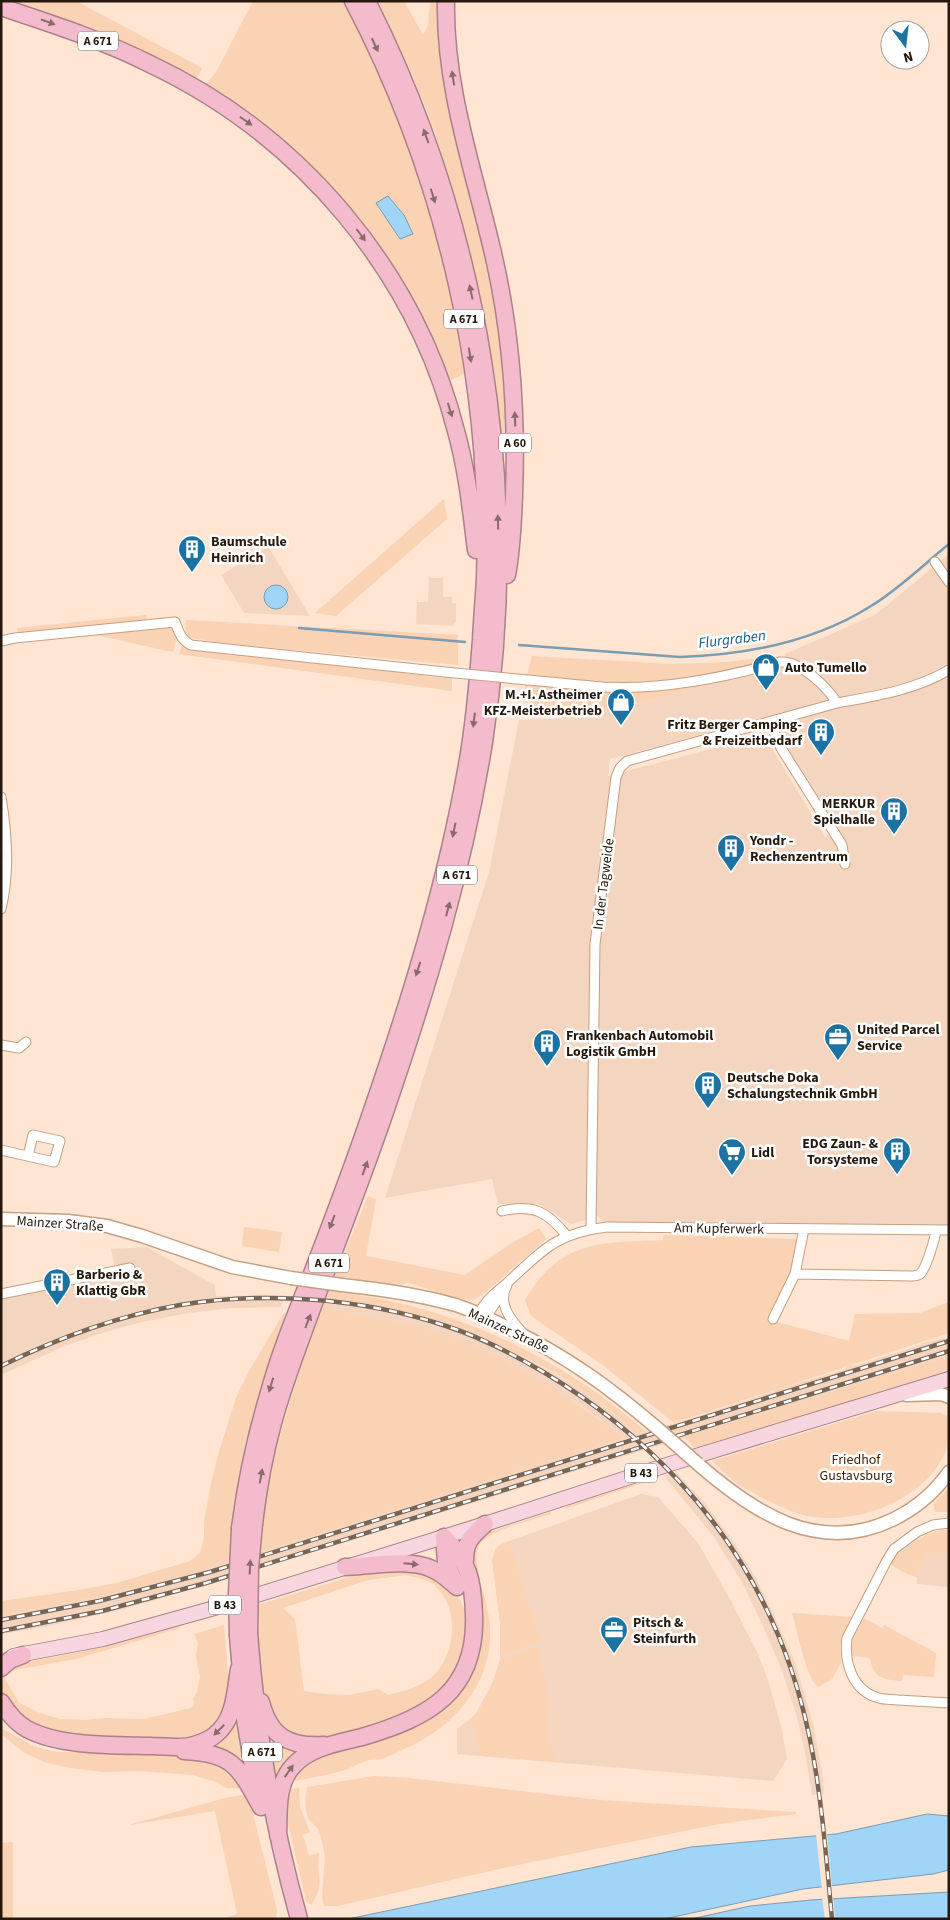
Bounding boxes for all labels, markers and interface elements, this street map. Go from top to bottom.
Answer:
one-way arrow [40,19,55,27]
north arrow [880,20,930,70]
road number: A 671 [78,31,118,50]
one-way arrow [371,38,379,52]
text: N [901,46,915,67]
one-way arrow [448,70,456,86]
one-way arrow [239,116,252,126]
one-way arrow [422,128,429,143]
one-way arrow [430,189,438,204]
one-way arrow [356,228,366,242]
one-way arrow [467,284,475,299]
road number: A 671 [444,310,484,328]
one-way arrow [466,347,474,363]
one-way arrow [447,402,455,417]
one-way arrow [510,410,518,426]
road number: A 60 [499,433,531,452]
one-way arrow [494,514,502,530]
place label: Baumschule Heinrich [211,532,287,568]
building icon: Baumschule Heinrich [177,534,207,573]
water label: Flurgraben [697,625,767,654]
shop icon: Auto Tumello [751,652,781,691]
place label: Auto Tumello [784,658,867,678]
place label: M.+I. Astheimer KFZ-Meisterbetrieb [484,685,602,721]
shop icon: M.+I. Astheimer KFZ-Meisterbetrieb [606,687,636,726]
one-way arrow [469,713,477,729]
place label: Fritz Berger Camping- & Freizeitbedarf [667,715,803,751]
building icon: Fritz Berger Camping- & Freizeitbedarf [806,717,836,756]
place label: MERKUR Spielhalle [813,794,875,830]
building icon: MERKUR Spielhalle [879,796,909,835]
one-way arrow [450,823,458,838]
place label: Yondr - Rechenzentrum [749,831,848,867]
building icon: Yondr - Rechenzentrum [716,833,746,872]
street label: In der Tagweide [588,837,620,931]
road number: A 671 [437,866,477,884]
one-way arrow [445,902,453,917]
one-way arrow [414,962,422,977]
place label: United Parcel Service [857,1020,939,1056]
office icon: United Parcel Service [823,1022,853,1061]
place label: Frankenbach Automobil Logistik GmbH [566,1026,713,1062]
building icon: Frankenbach Automobil Logistik GmbH [532,1028,562,1067]
place label: Deutsche Doka Schalungstechnik GmbH [727,1068,878,1104]
building icon: Deutsche Doka Schalungstechnik GmbH [693,1070,723,1109]
place label: EDG Zaun- & Torsysteme [802,1134,879,1170]
building icon: EDG Zaun- & Torsysteme [882,1136,912,1175]
supermarket icon: Lidl [717,1137,747,1176]
place label: Lidl [751,1143,774,1163]
one-way arrow [362,1161,369,1176]
street label: Mainzer Straße [16,1211,104,1237]
one-way arrow [328,1215,336,1230]
street label: Am Kupferwerk [674,1218,764,1240]
road number: A 671 [309,1254,349,1272]
place label: Barberio & Klattig GbR [76,1265,146,1301]
building icon: Barberio & Klattig GbR [42,1267,72,1306]
street label: Mainzer Straße [465,1303,552,1358]
one-way arrow [305,1313,312,1328]
one-way arrow [267,1377,274,1392]
park label: Friedhof Gustavsburg [820,1450,892,1486]
road number: B 43 [625,1464,657,1482]
one-way arrow [258,1468,266,1484]
one-way arrow [247,1558,255,1574]
one-way arrow [404,1561,420,1569]
road number: B 43 [209,1596,241,1614]
place label: Pitsch & Steinfurth [633,1613,696,1649]
office icon: Pitsch & Steinfurth [599,1615,629,1654]
one-way arrow [213,1724,225,1736]
road number: A 671 [242,1742,282,1761]
one-way arrow [284,1764,294,1778]

